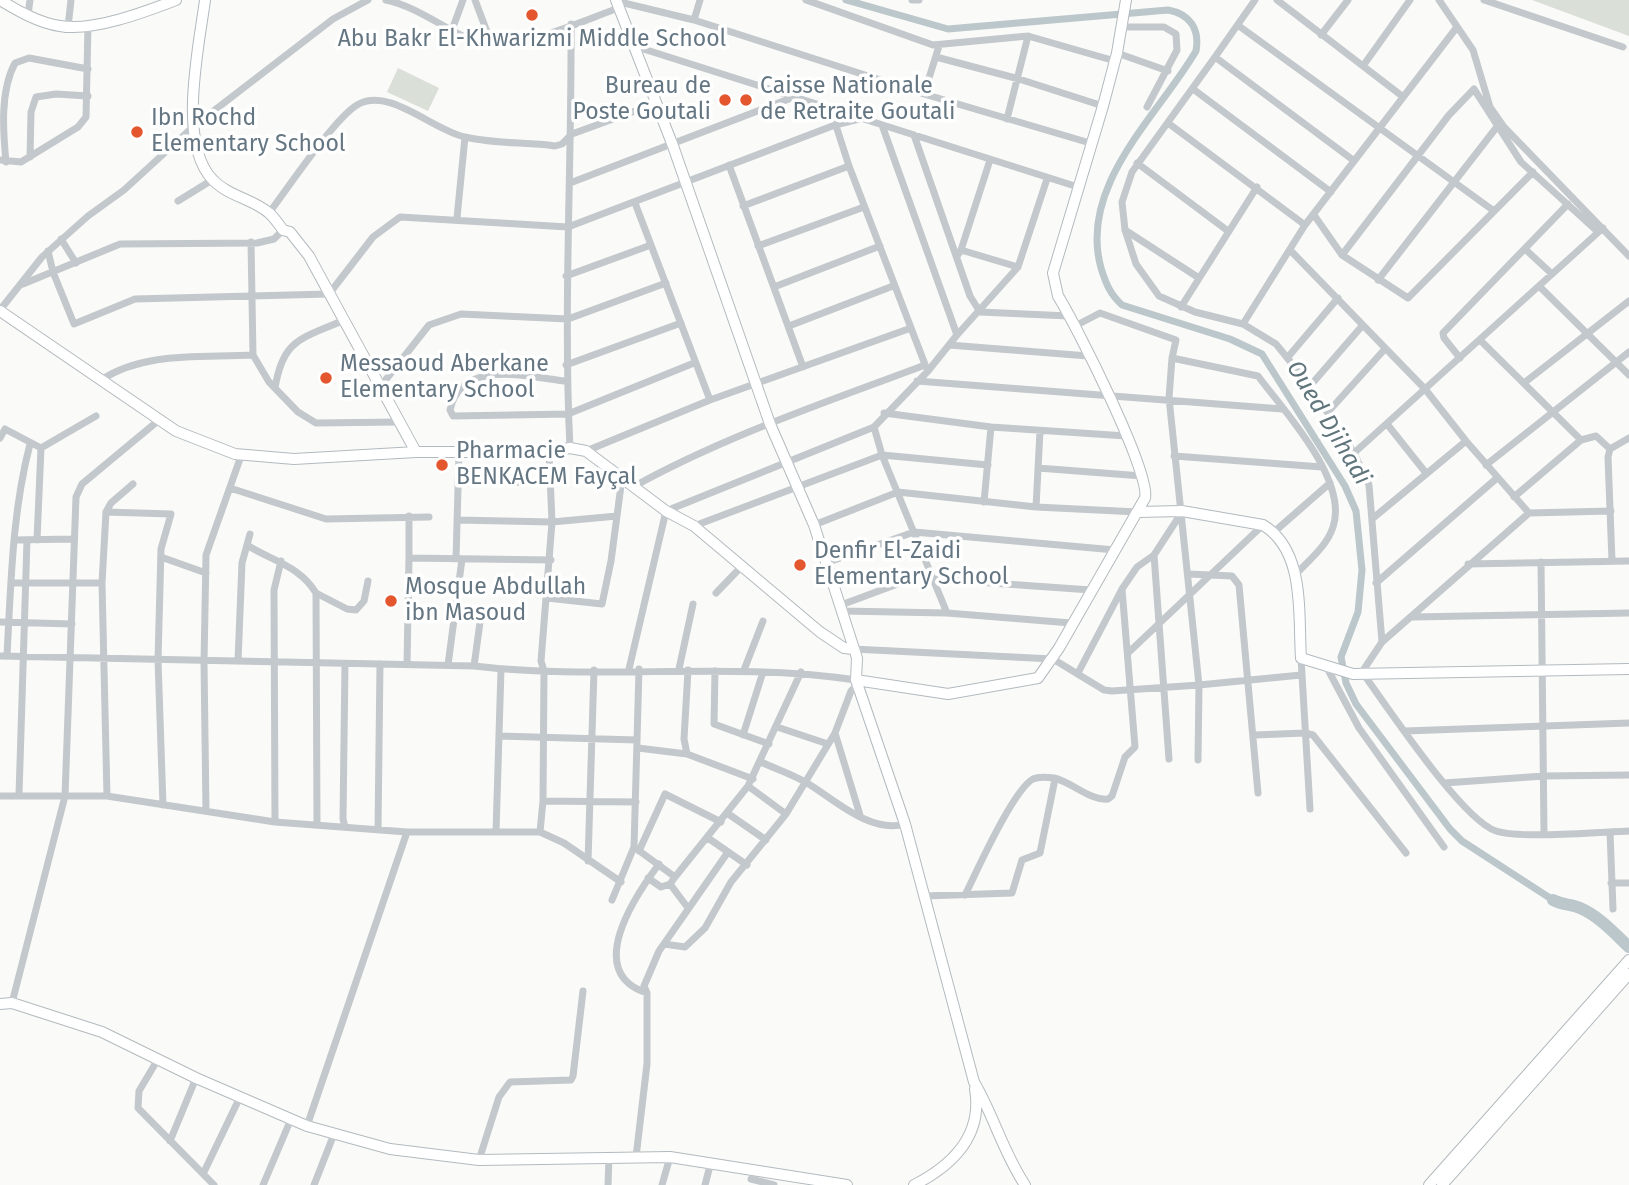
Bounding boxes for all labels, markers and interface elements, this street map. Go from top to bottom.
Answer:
marker: Abu Bakr El-Khwarizmi Middle School [524,7,540,23]
place label: Abu Bakr El-Khwarizmi Middle School [338,26,726,54]
place label: Bureau de Poste Goutali [573,73,711,127]
place label: Caisse Nationale de Retraite Goutali [760,73,955,127]
marker: Bureau de Poste Goutali [717,92,733,108]
marker: Caisse Nationale de Retraite Goutali [738,92,754,108]
place label: Ibn Rochd Elementary School [151,105,346,159]
marker: Ibn Rochd Elementary School [129,124,145,140]
place label: Messaoud Aberkane Elementary School [340,351,549,405]
water label: Oued Djihadi [1280,356,1376,490]
marker: Messaoud Aberkane Elementary School [318,370,334,386]
place label: Pharmacie BENKACEM Fayçal [456,438,637,492]
marker: Pharmacie BENKACEM Fayçal [434,457,450,473]
place label: Denfir El-Zaidi Elementary School [814,538,1009,592]
marker: Denfir El-Zaidi Elementary School [792,557,808,573]
place label: Mosque Abdullah ibn Masoud [405,574,586,628]
marker: Mosque Abdullah ibn Masoud [383,593,399,609]

